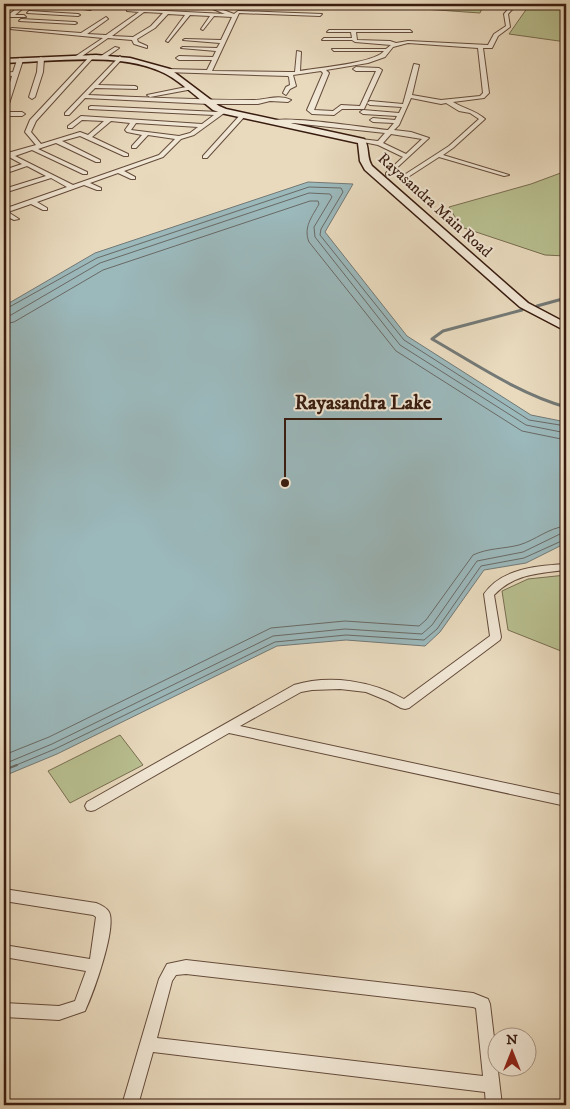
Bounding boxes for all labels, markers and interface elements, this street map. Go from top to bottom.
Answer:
street label: Rayasandra Main Road [374,148,496,262]
callout: Rayasandra Lake [285,384,442,419]
text: Rayasandra Lake [295,391,432,416]
north arrow [488,1026,538,1076]
text: N [506,1031,518,1049]

